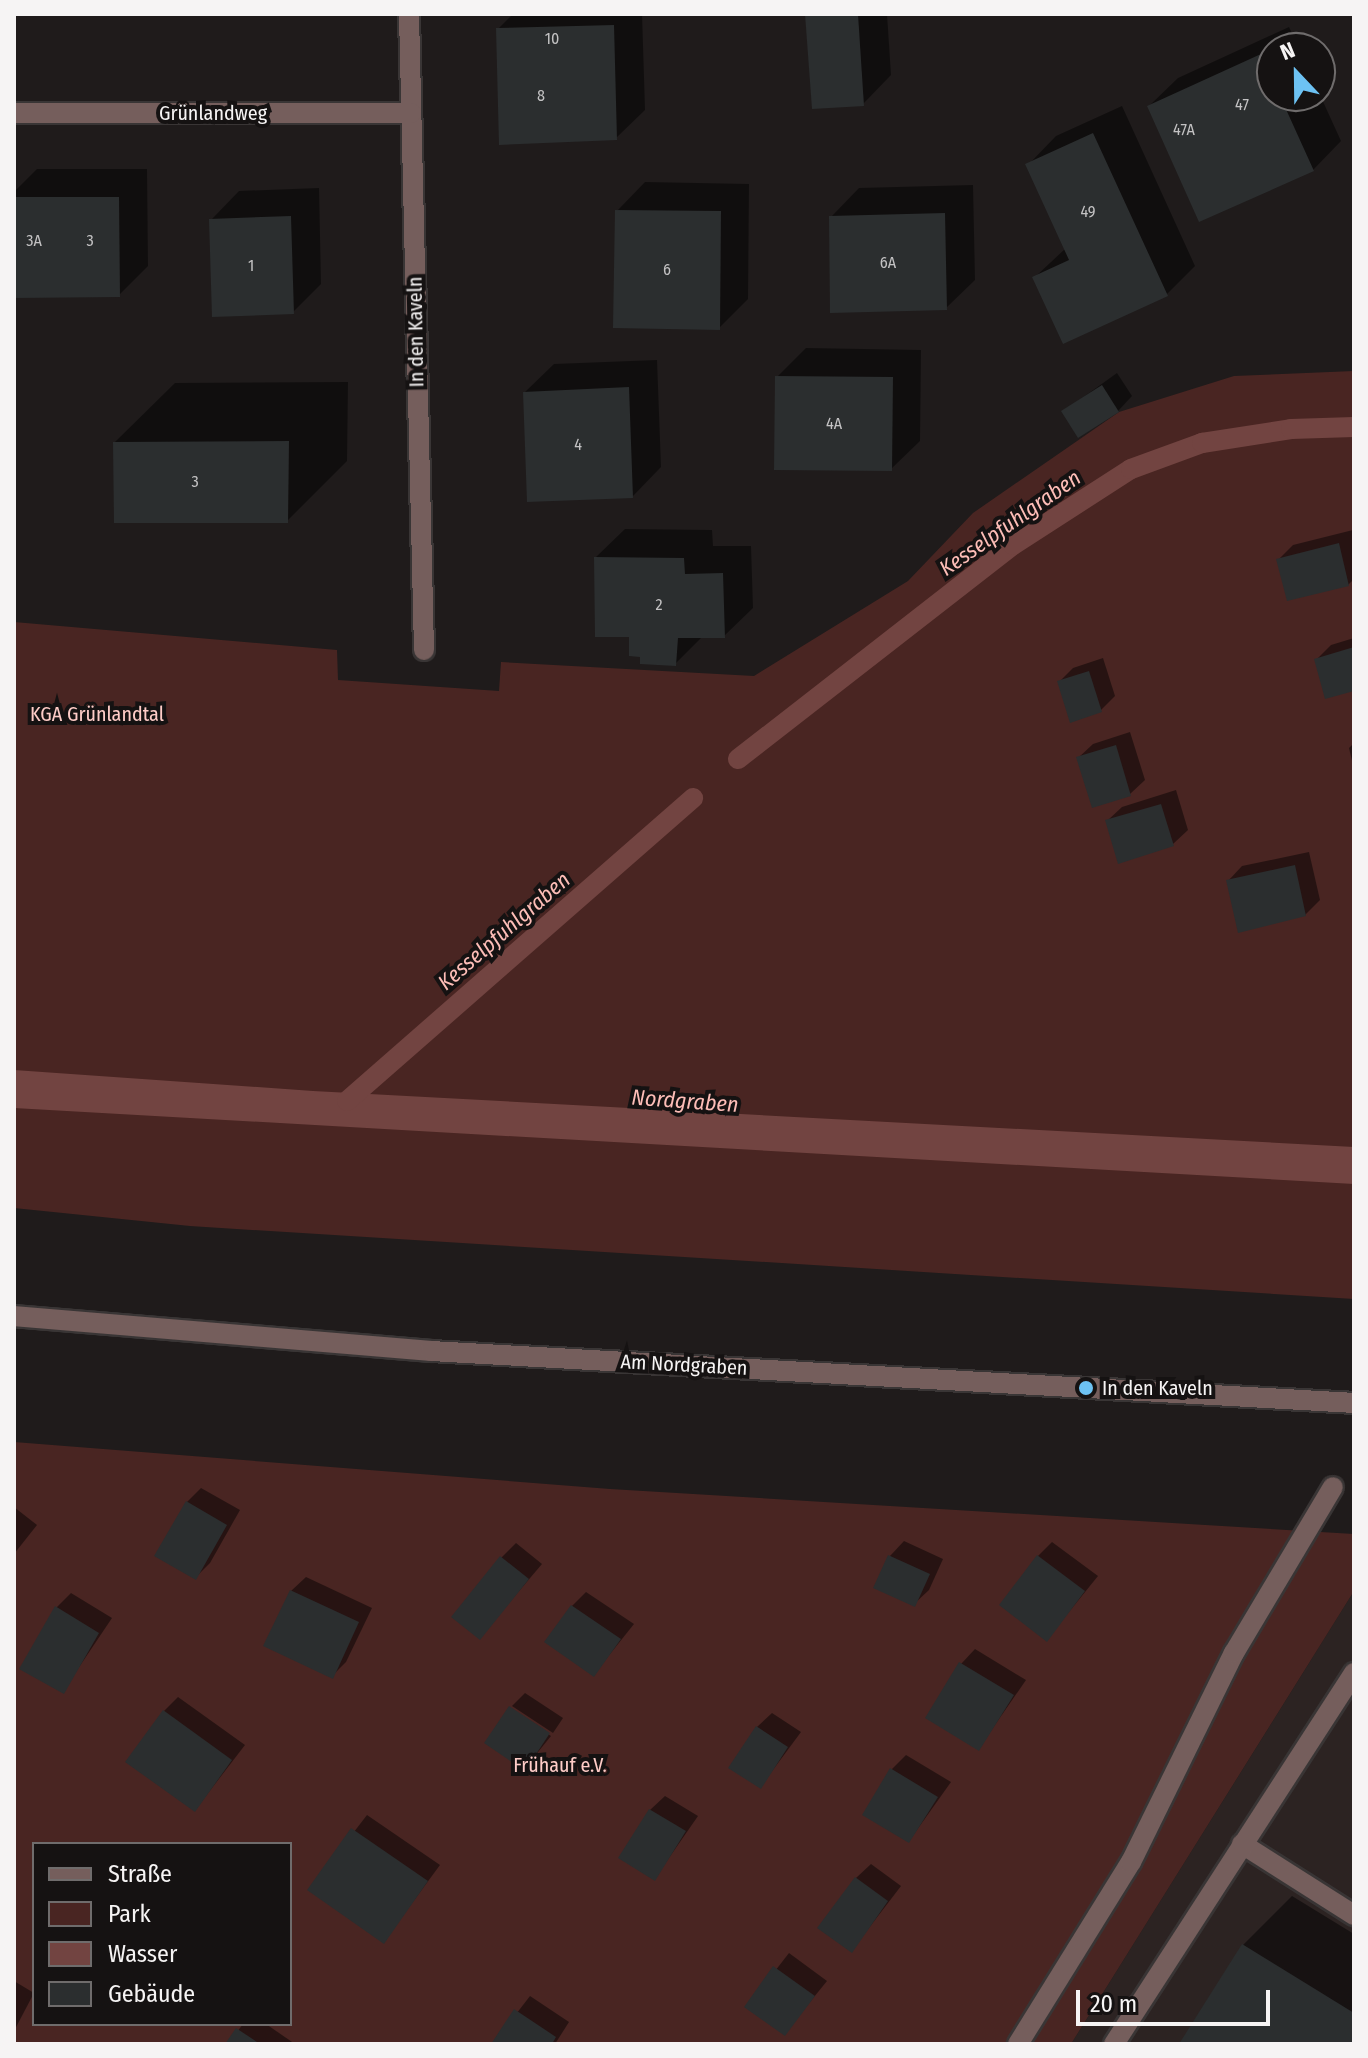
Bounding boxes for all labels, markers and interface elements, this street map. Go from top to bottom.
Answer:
house number: 10 [545,29,559,49]
north arrow [1256,32,1336,112]
text: N [1276,36,1299,66]
house number: 8 [537,86,545,106]
house number: 47 [1235,95,1249,115]
street label: Grünlandweg [159,101,267,125]
house number: 47A [1173,120,1195,140]
house number: 49 [1080,202,1096,222]
house number: 3A [26,231,42,251]
house number: 3 [86,231,94,251]
house number: 6A [880,253,896,273]
house number: 1 [248,256,254,276]
house number: 6 [663,260,671,280]
street label: In den Kaveln [403,276,429,388]
house number: 4A [826,414,842,434]
house number: 4 [574,435,582,455]
water label: Kesselpfuhlgraben [934,464,1086,582]
house number: 3 [191,472,199,492]
house number: 2 [655,595,663,615]
park label: KGA Grünlandtal [30,702,164,726]
water label: Kesselpfuhlgraben [433,866,575,996]
water label: Nordgraben [631,1084,739,1118]
street label: Am Nordgraben [620,1350,748,1380]
place label: In den Kaveln [1102,1376,1213,1400]
marker: In den Kaveln [1077,1379,1095,1397]
park label: Frühauf e.V. [513,1753,607,1777]
legend [32,1842,292,2026]
text: Straße [108,1860,172,1888]
text: Park [108,1900,151,1928]
text: Wasser [108,1940,177,1968]
scale bar [1080,1974,1274,2024]
text: Gebäude [108,1980,195,2008]
text: 20 m [1090,1990,1137,2018]

